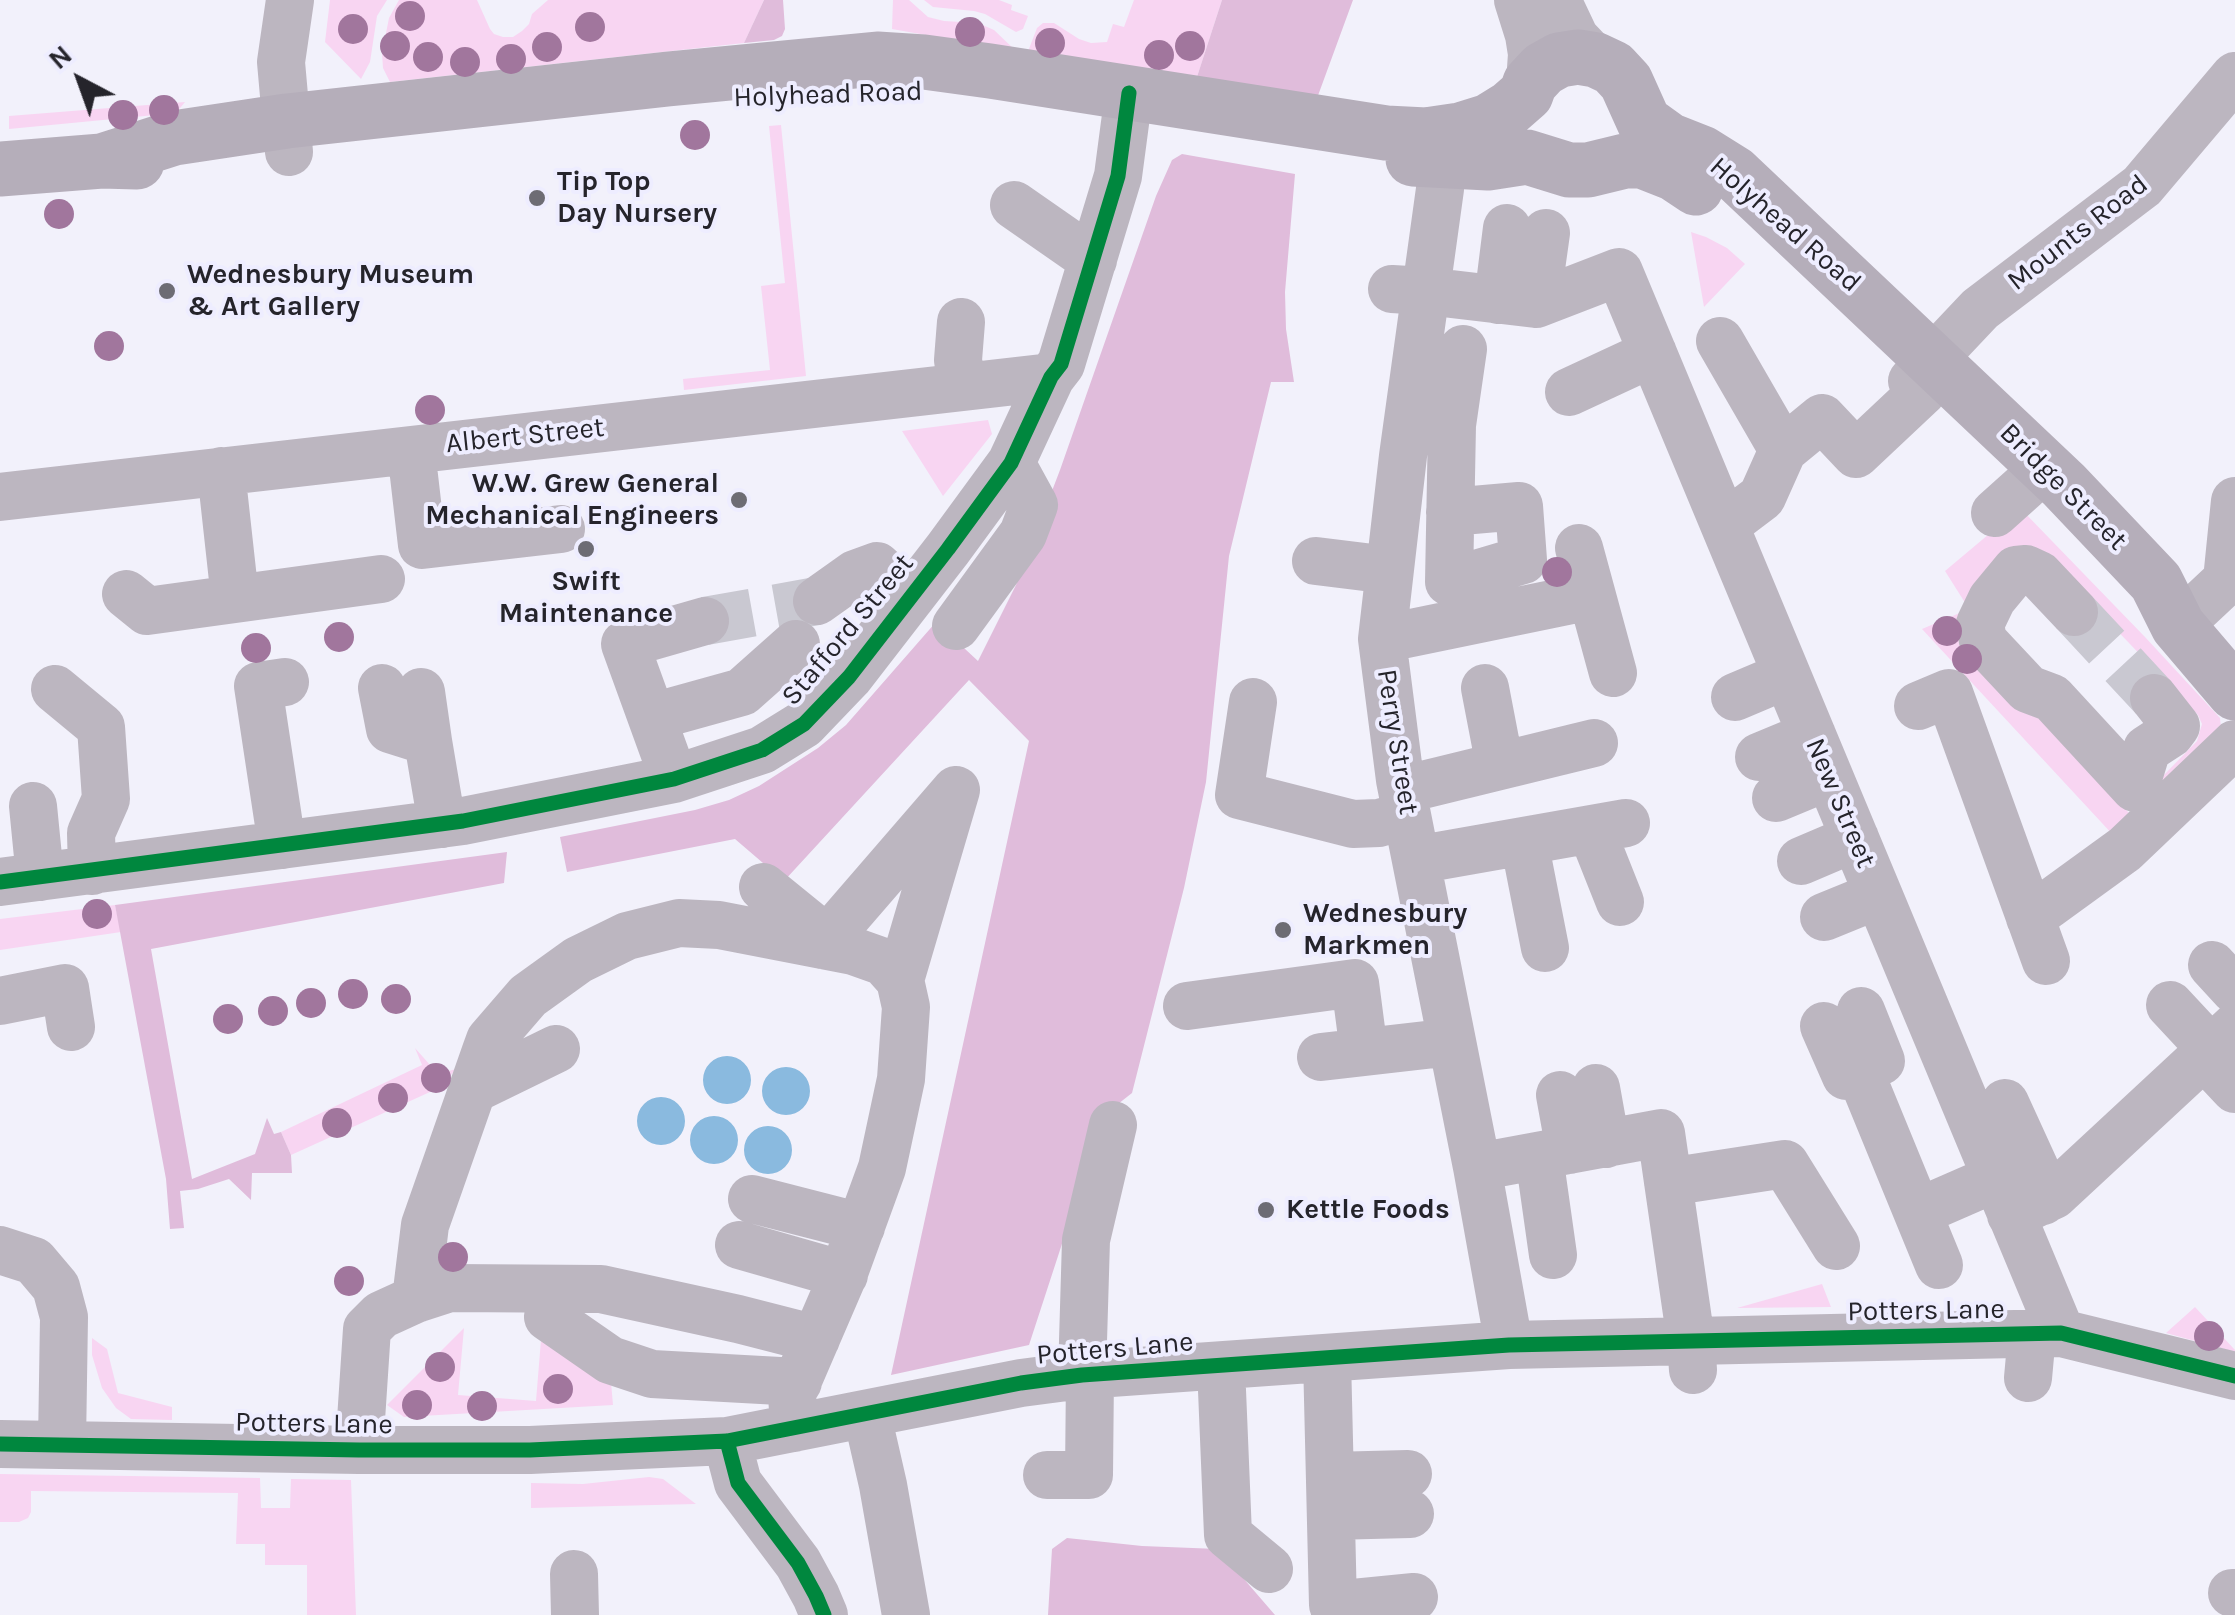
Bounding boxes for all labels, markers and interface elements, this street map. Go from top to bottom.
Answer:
north arrow [30,30,130,130]
text: N [42,38,78,76]
street label: Holyhead Road [733,75,923,115]
street label: Holyhead Road [1703,150,1867,300]
place label: Tip Top Day Nursery [557,165,717,231]
street label: Mounts Road [2001,168,2155,298]
marker: Tip Top Day Nursery [526,187,548,209]
place label: Wednesbury Museum & Art Gallery [187,258,474,324]
marker: Wednesbury Museum & Art Gallery [156,280,178,302]
street label: Albert Street [444,411,606,461]
street label: Bridge Street [1992,416,2134,558]
place label: W.W. Grew General Mechanical Engineers [425,467,719,533]
marker: W.W. Grew General Mechanical Engineers [728,489,750,511]
marker: Swift Maintenance [575,538,597,560]
street label: Stafford Street [775,547,921,713]
place label: Swift Maintenance [499,565,673,631]
street label: Perry Street [1369,667,1425,817]
street label: New Street [1798,733,1882,873]
place label: Wednesbury Markmen [1303,897,1467,963]
marker: Wednesbury Markmen [1272,919,1294,941]
place label: Kettle Foods [1286,1193,1450,1227]
marker: Kettle Foods [1255,1199,1277,1221]
street label: Potters Lane [1847,1293,2005,1329]
street label: Potters Lane [1035,1325,1195,1373]
street label: Potters Lane [235,1406,393,1442]

